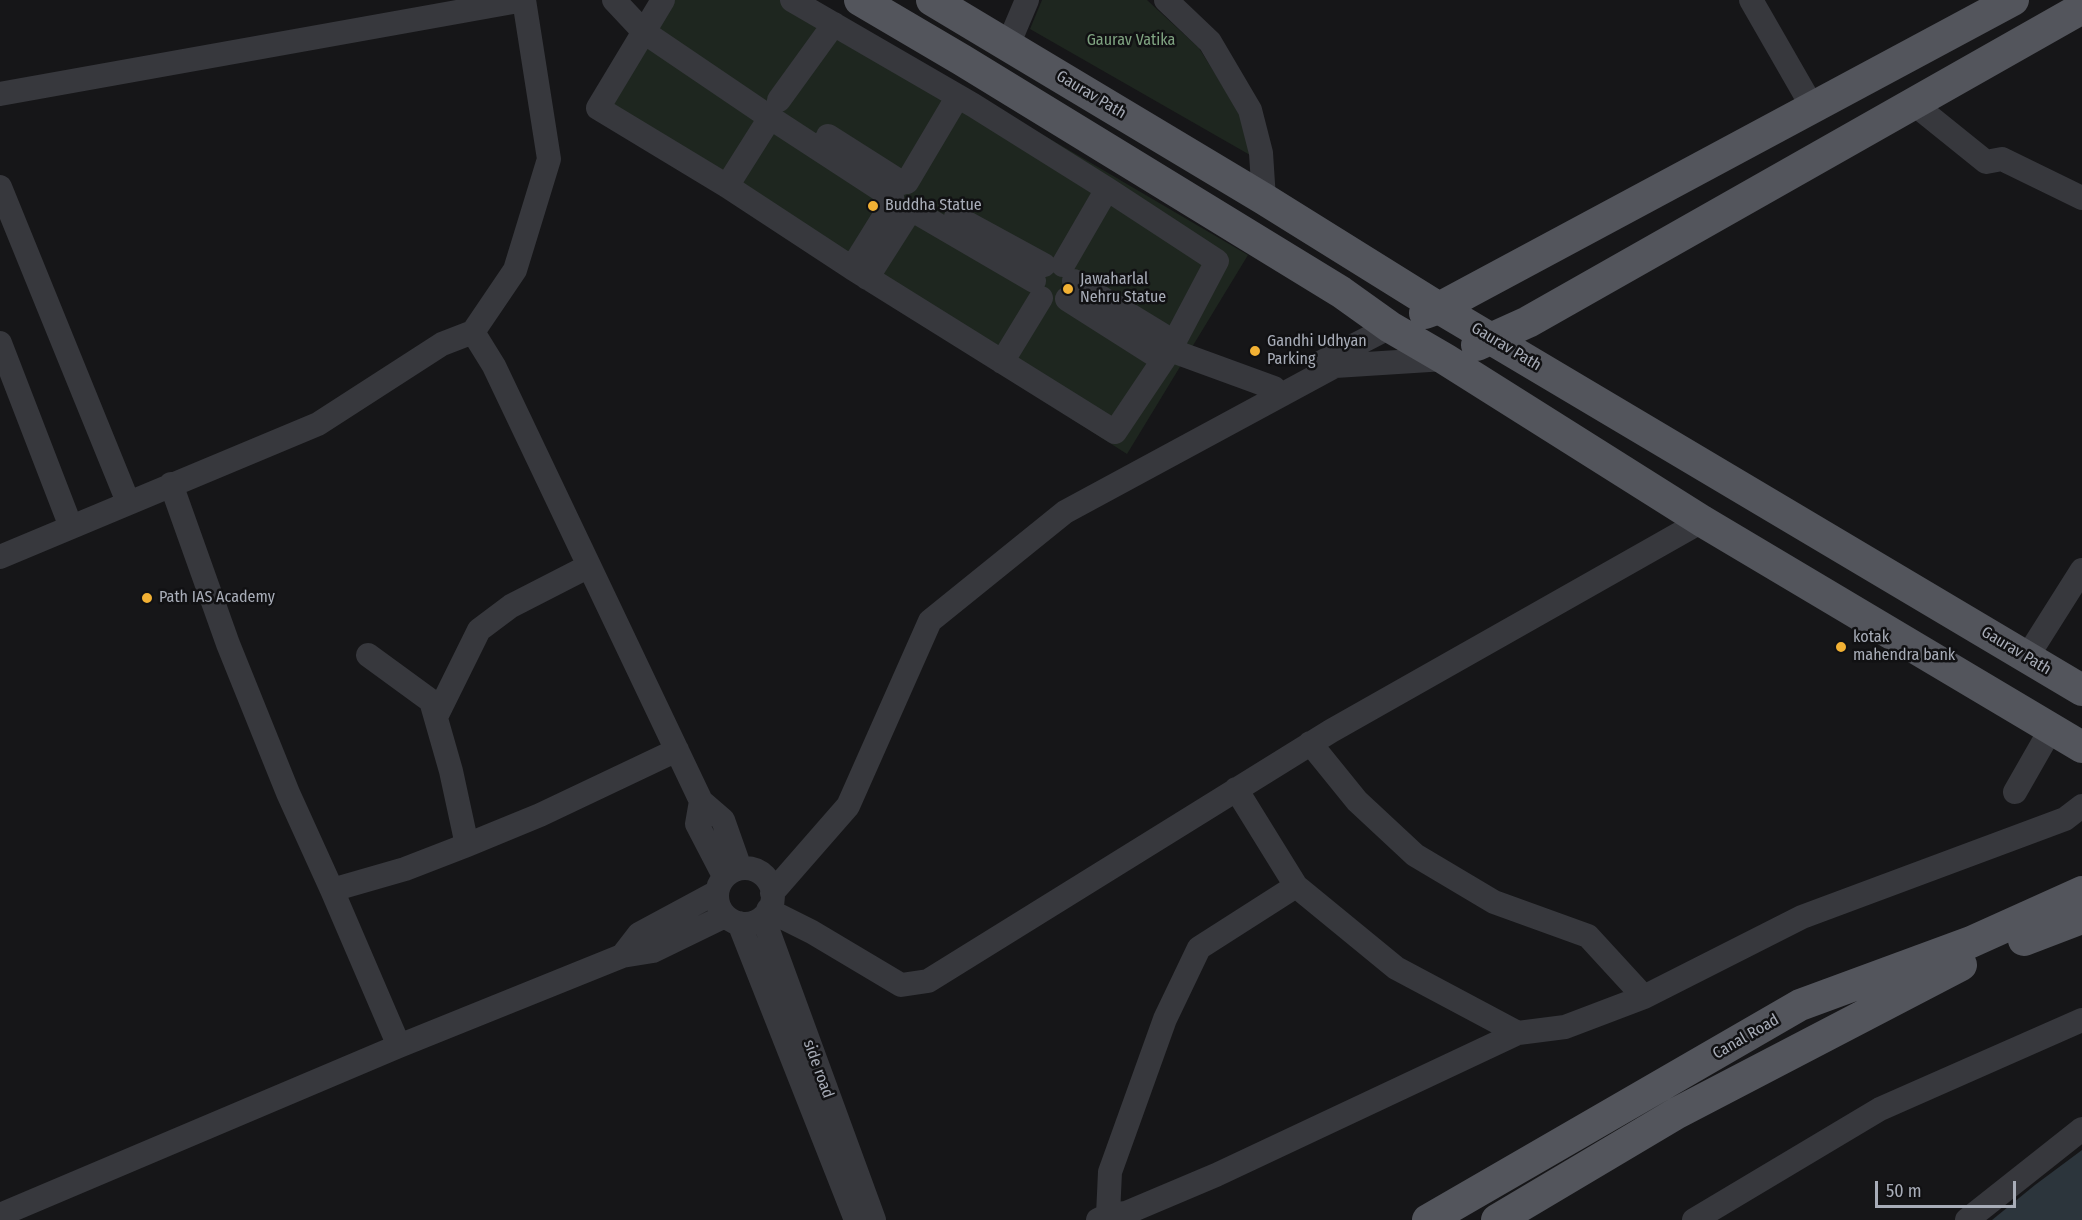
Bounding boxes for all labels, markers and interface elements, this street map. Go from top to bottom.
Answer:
park label: Gaurav Vatika [1087,31,1175,51]
street label: Gaurav Path [1053,67,1129,123]
place label: Buddha Statue [885,196,982,216]
marker: Buddha Statue [866,199,880,213]
place label: Jawaharlal Nehru Statue [1080,270,1166,308]
marker: Jawaharlal Nehru Statue [1061,282,1075,296]
street label: Gaurav Path [1468,319,1544,375]
place label: Gandhi Udhyan Parking [1267,332,1367,370]
marker: Gandhi Udhyan Parking [1248,344,1262,358]
place label: Path IAS Academy [159,588,275,608]
marker: Path IAS Academy [140,591,154,605]
street label: Gaurav Path [1978,623,2054,679]
place label: kotak mahendra bank [1853,628,1955,666]
marker: kotak mahendra bank [1834,640,1848,654]
street label: Canal Road [1710,1010,1782,1064]
street label: side road [799,1037,837,1101]
scale bar [1878,1169,2019,1207]
text: 50 m [1886,1180,1922,1202]

